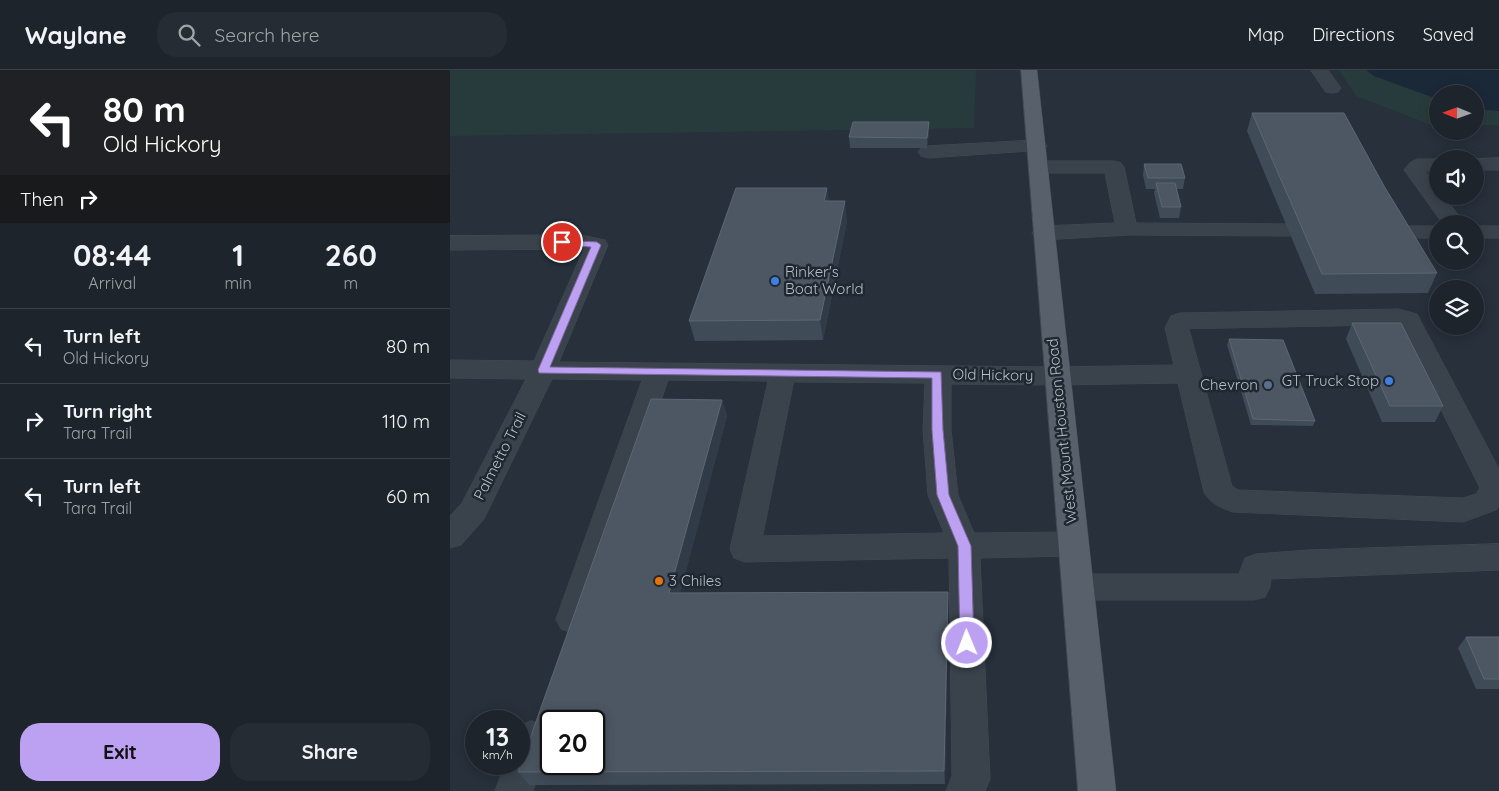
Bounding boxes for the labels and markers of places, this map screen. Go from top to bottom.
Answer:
pin [541,221,583,263]
place label: Rinker's Boat World [785,262,864,298]
marker: Rinker's Boat World [769,275,781,287]
place label: GT Truck Stop [1282,371,1379,390]
place label: Chevron [1200,375,1258,394]
marker: GT Truck Stop [1383,375,1395,387]
marker: Chevron [1262,379,1274,391]
place label: 3 Chiles [669,571,721,590]
marker: 3 Chiles [653,575,665,587]

